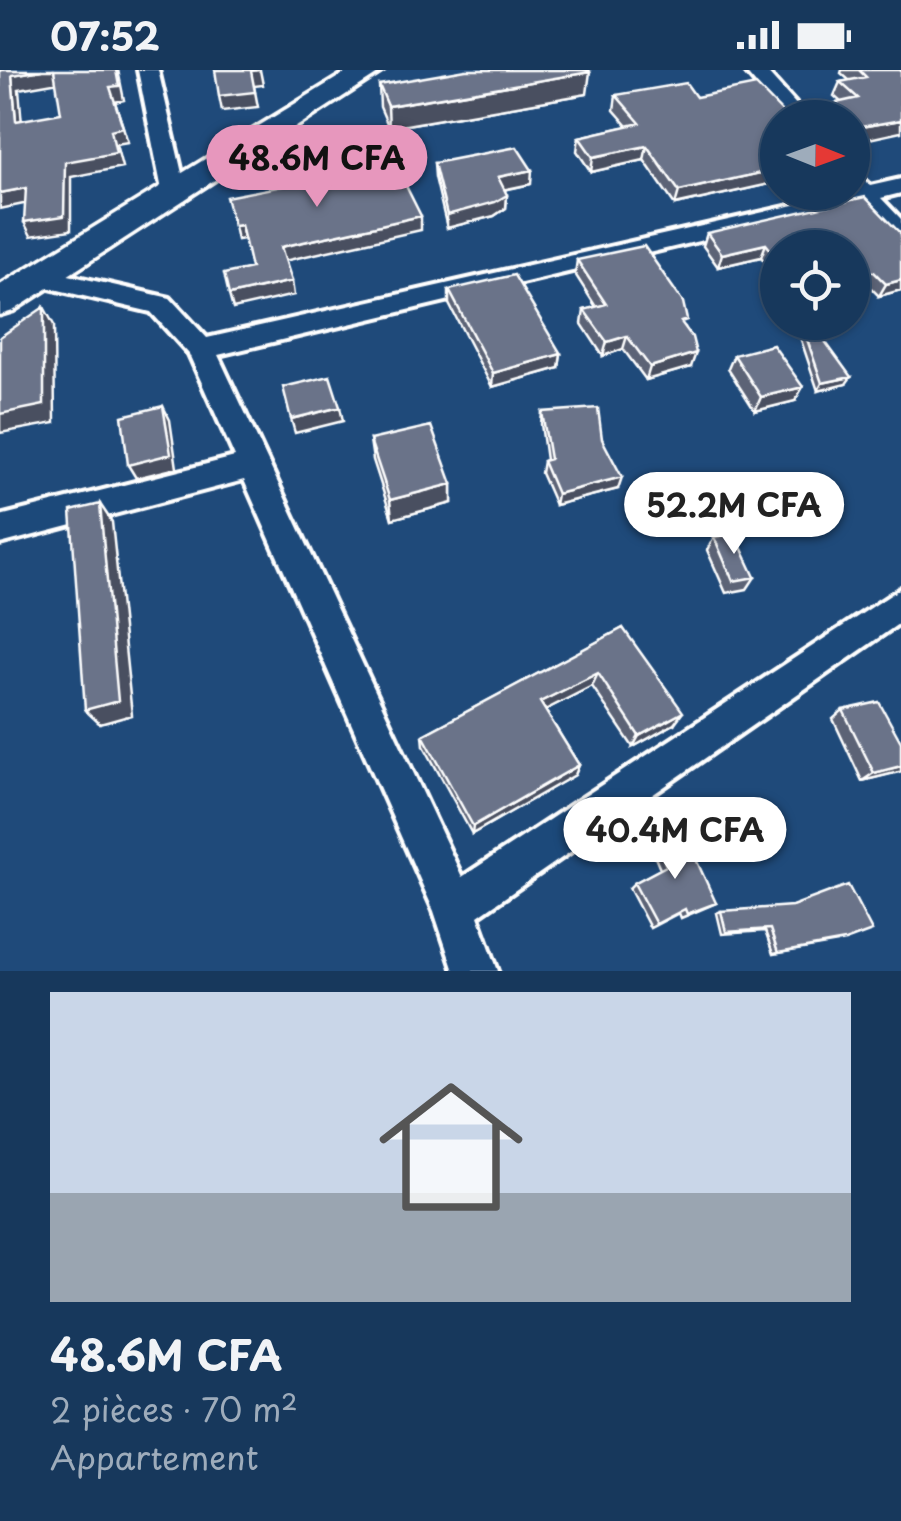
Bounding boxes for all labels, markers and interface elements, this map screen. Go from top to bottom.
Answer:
text: 07:52 [50,7,160,64]
north arrow [760,100,870,210]
map controls [760,100,870,340]
pin: 48.6M CFA [203,125,431,210]
text: 48.6M CFA [228,133,406,181]
button: locate [760,230,870,340]
pin: 52.2M CFA [620,472,848,557]
text: 52.2M CFA [646,480,822,528]
pin: 40.4M CFA [561,797,789,882]
text: 40.4M CFA [585,805,765,853]
icon: home [361,1057,541,1237]
text: 48.6M CFA [50,1322,283,1385]
text: 2 pièces · 70 m² [50,1385,298,1433]
text: Appartement [50,1433,259,1481]

